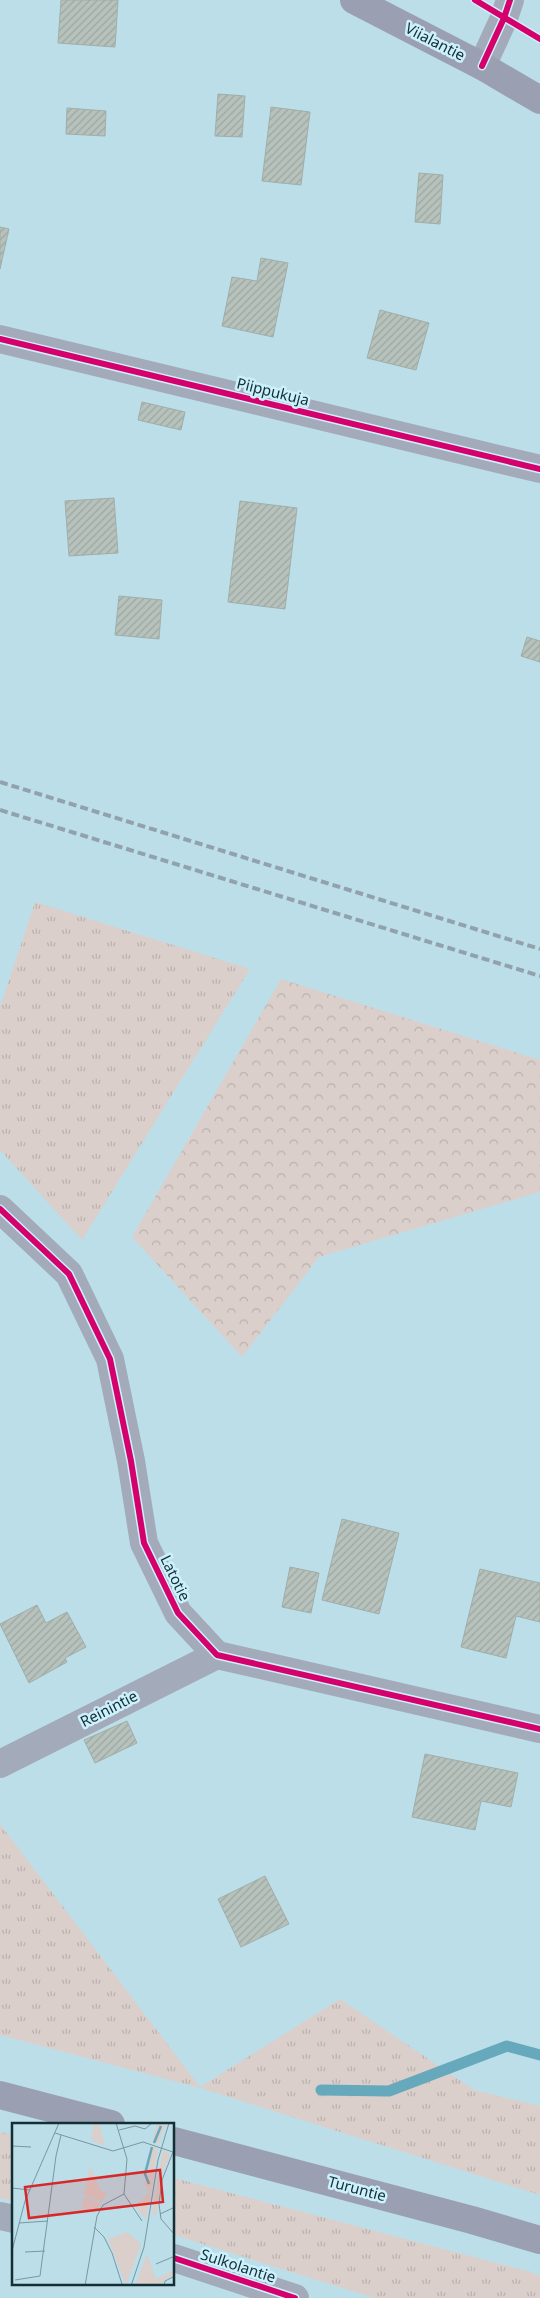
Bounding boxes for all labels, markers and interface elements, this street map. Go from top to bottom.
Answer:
street label: Viialantie [402,18,469,65]
street label: Piippukuja [235,372,312,410]
street label: Latotie [156,1551,196,1604]
street label: Reinintie [76,1685,141,1731]
inset map [12,2123,175,2286]
street label: Turuntie [326,2171,389,2205]
street label: Sulkolantie [198,2244,278,2287]

